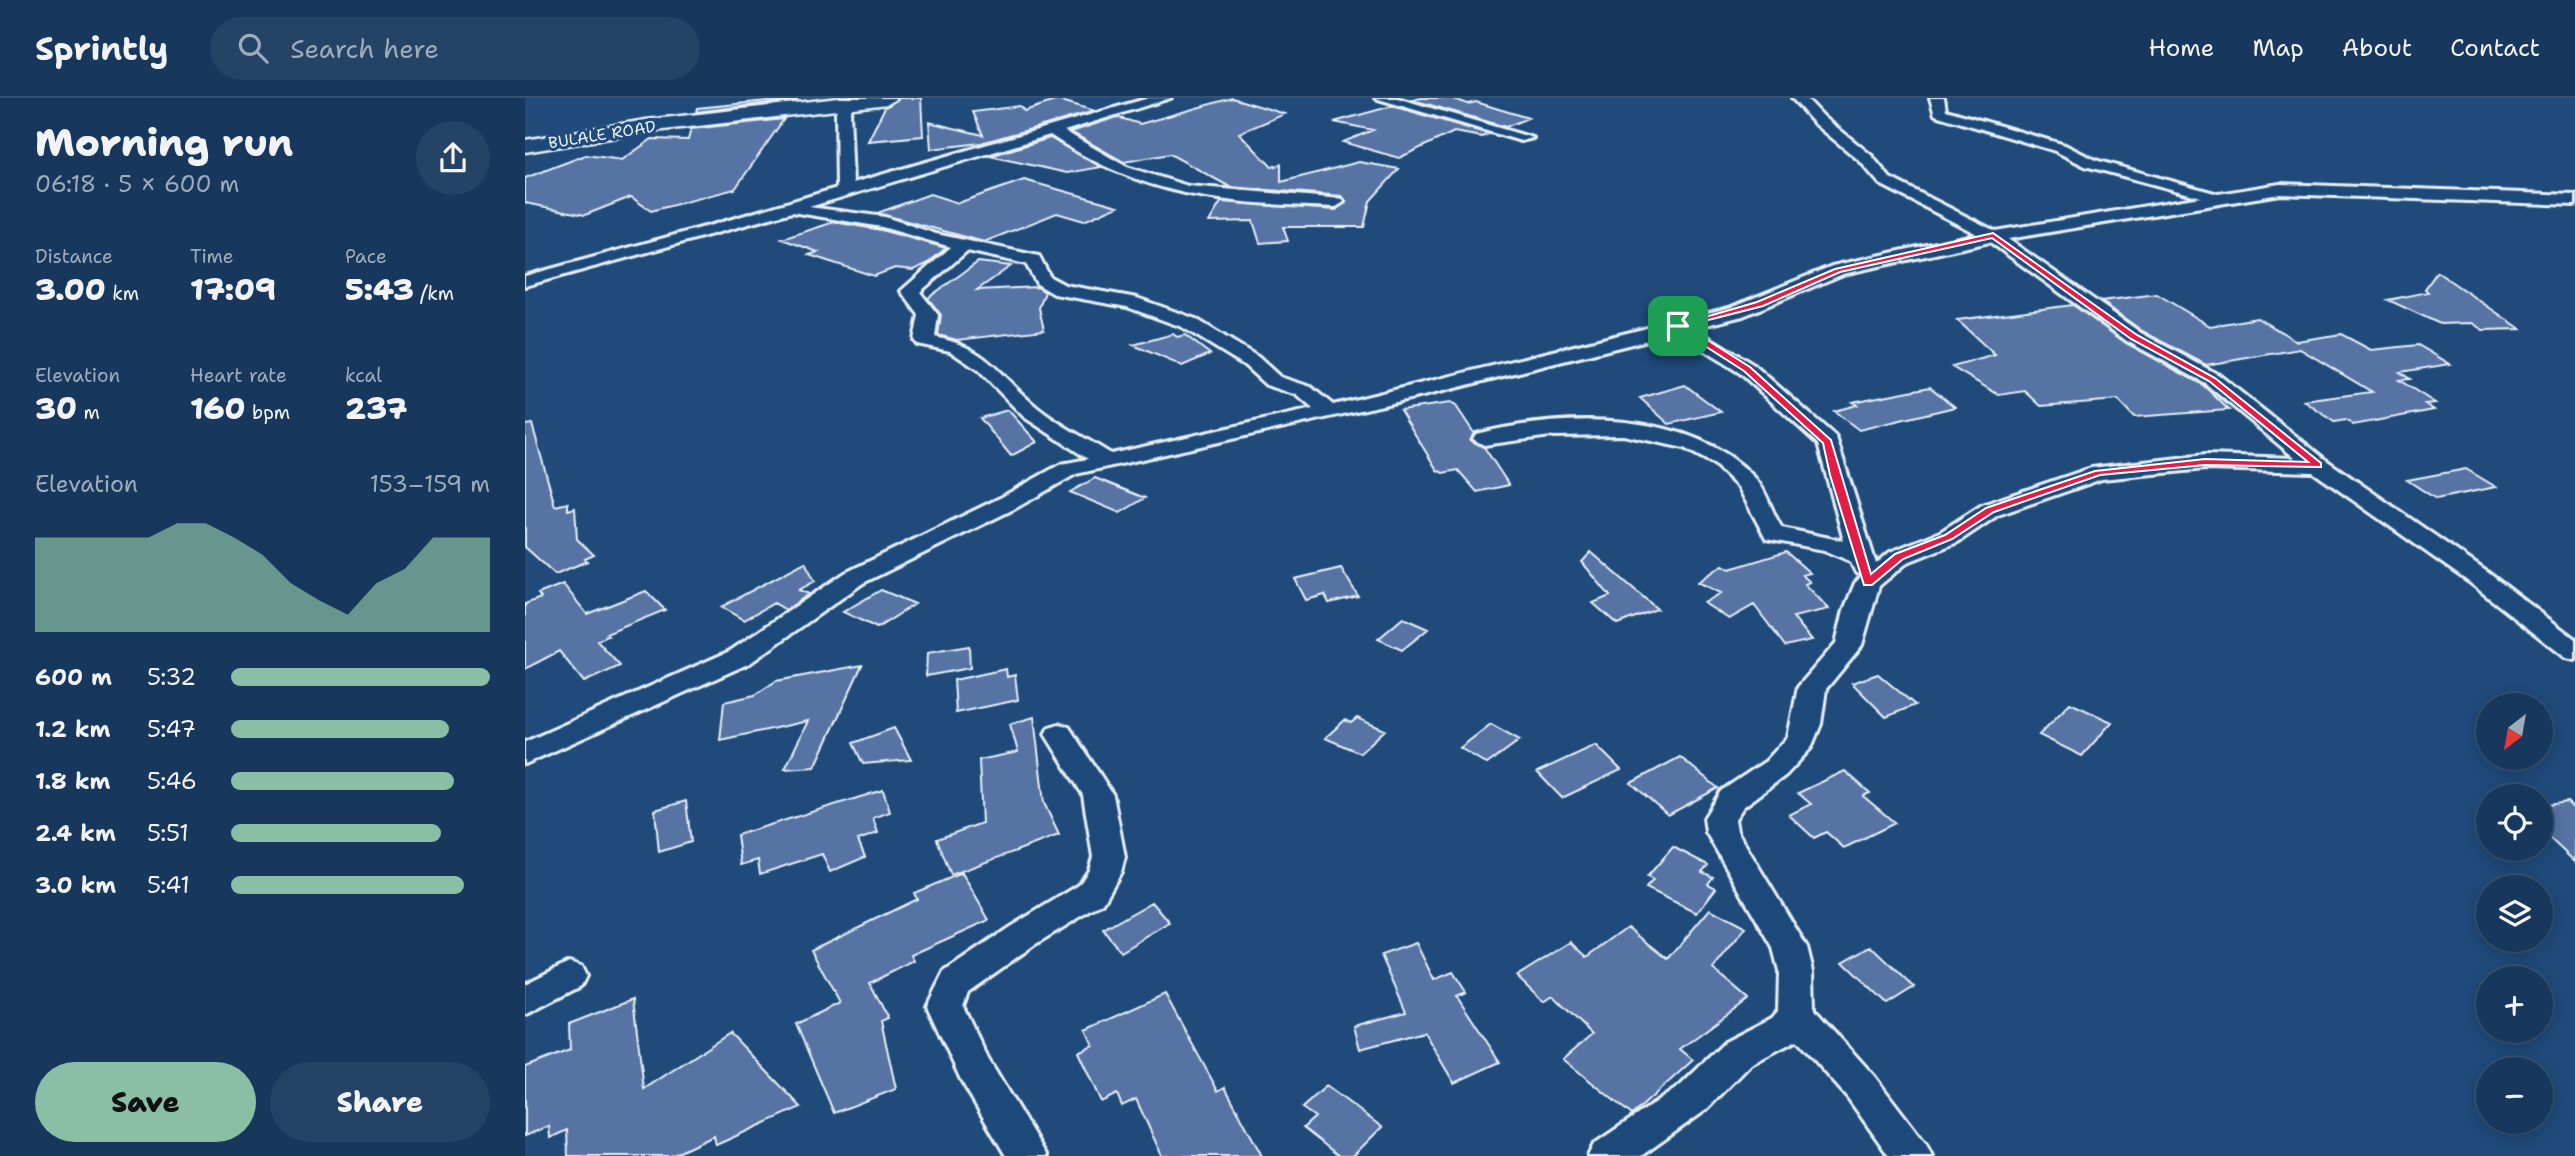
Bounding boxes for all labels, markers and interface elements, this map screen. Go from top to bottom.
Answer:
search box [210,17,700,80]
text: Sprintly [35,26,168,71]
icon: search [234,29,272,67]
text: Search here [290,31,439,66]
text: Home [2148,32,2214,64]
text: Map [2252,32,2304,64]
text: About [2342,32,2412,64]
text: Contact [2450,32,2540,64]
street label: BULALE ROAD [547,116,657,153]
text: Morning run [35,117,293,168]
button: share [416,121,490,195]
text: 06:18 · 5 × 600 m [35,169,239,199]
text: Distance [35,244,113,269]
text: Time [190,244,234,269]
text: Pace [345,244,387,269]
text: 3.00 [35,269,106,310]
text: 17:09 [190,269,276,310]
text: 5:43 [345,269,414,310]
text: km [106,281,139,306]
text: /km [414,281,454,306]
pin [1648,296,1708,356]
icon: arrive [1659,307,1697,345]
text: Elevation [35,363,120,388]
text: Heart rate [190,363,287,388]
text: kcal [345,363,382,388]
text: 30 [35,388,77,429]
text: 160 [190,388,245,429]
text: 237 [345,388,407,429]
text: m [77,400,100,425]
text: bpm [245,400,290,425]
text: Elevation [35,469,138,499]
text: 153–159 m [370,469,490,499]
text: 600 m [35,662,112,692]
text: 5:32 [147,662,196,692]
north arrow [2476,693,2553,770]
map controls [2476,693,2553,1134]
text: 1.2 km [35,714,111,744]
text: 5:47 [147,714,196,744]
text: 1.8 km [35,766,110,796]
text: 5:46 [147,766,197,796]
button: locate [2476,784,2553,861]
text: 2.4 km [35,818,116,848]
text: 5:51 [147,818,189,848]
text: 3.0 km [35,870,116,900]
text: 5:41 [147,870,190,900]
button: layers [2476,875,2553,952]
button: + [2476,966,2553,1043]
button: − [2476,1057,2553,1134]
button: Save [35,1062,256,1142]
button: Share [270,1062,490,1142]

